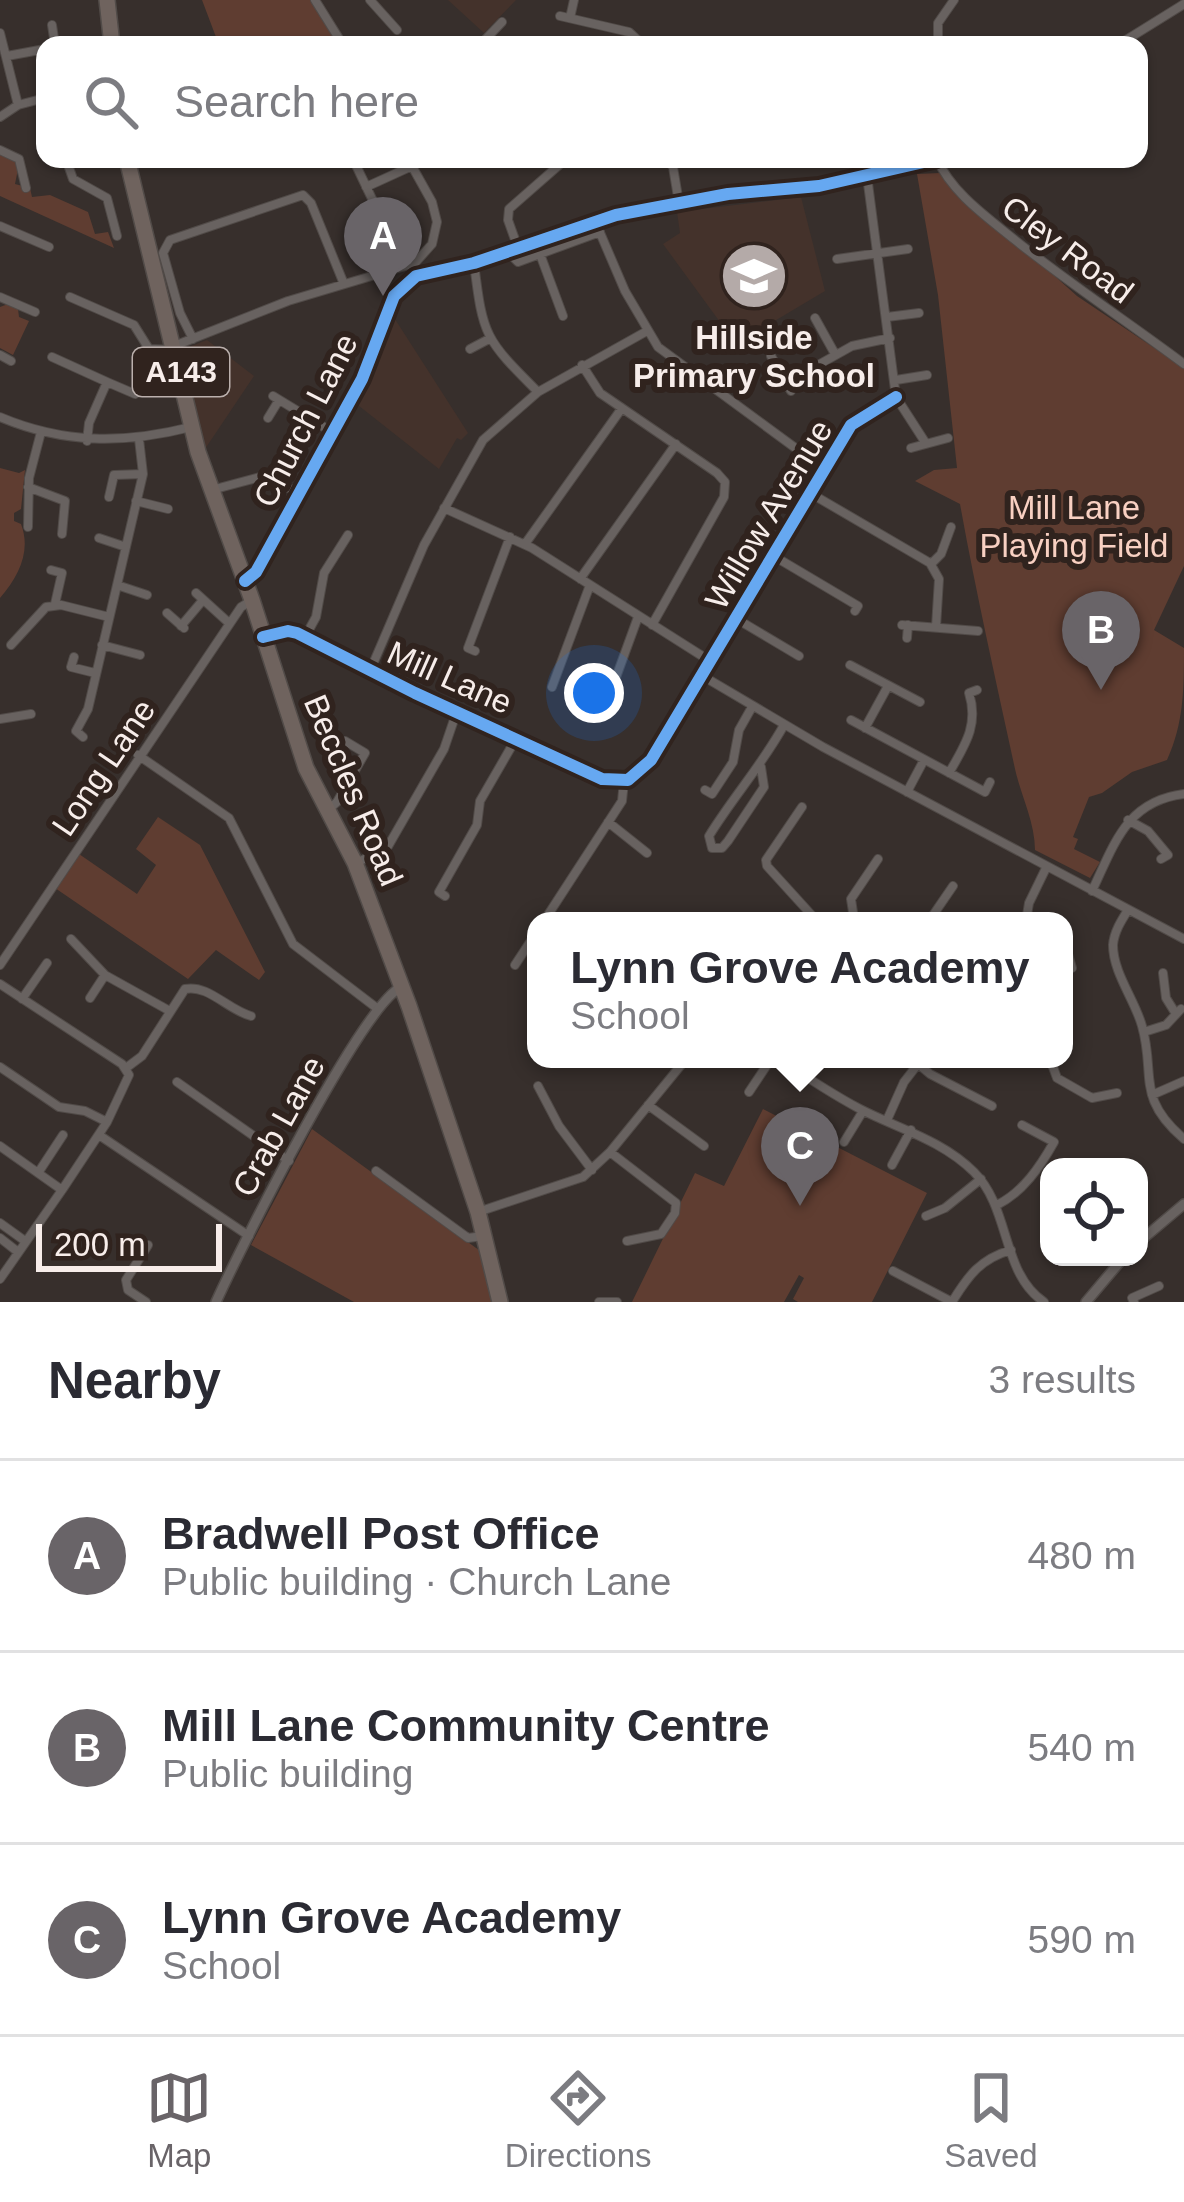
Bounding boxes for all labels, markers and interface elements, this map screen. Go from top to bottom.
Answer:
search box [36,36,1148,168]
icon: search [78,69,144,135]
text: Search here [174,76,419,127]
street label: Cley Road [995,188,1140,311]
pin: A [344,197,422,296]
school or university icon: Hillside Primary School [719,241,789,311]
place label: Hillside Primary School [633,319,875,394]
street label: Church Lane [246,328,365,513]
road number: A143 [133,348,229,396]
street label: Willow Avenue [697,413,839,616]
park label: Mill Lane Playing Field [980,489,1168,564]
pin: B [1062,591,1140,690]
street label: Mill Lane [382,634,518,721]
your location [564,663,624,723]
street label: Beccles Road [297,689,410,891]
street label: Long Lane [44,692,162,842]
popup [527,912,1073,1068]
text: Lynn Grove Academy [570,942,1030,993]
text: School [570,994,690,1037]
street label: Crab Lane [225,1050,332,1203]
pin: C [761,1107,839,1206]
map controls [1040,1158,1148,1266]
button: locate [1040,1158,1148,1266]
scale bar [36,1218,222,1271]
text: 200 m [54,1226,146,1263]
text: Nearby [48,1352,221,1409]
text: 3 results [989,1358,1136,1401]
text: Bradwell Post Office [162,1508,600,1559]
text: A [73,1534,101,1577]
text: 480 m [1028,1534,1136,1577]
text: Public building · Church Lane [162,1560,671,1603]
text: Mill Lane Community Centre [162,1700,770,1751]
text: B [73,1726,101,1769]
text: 540 m [1028,1726,1136,1769]
text: Public building [162,1752,414,1795]
text: Lynn Grove Academy [162,1892,621,1943]
text: C [73,1918,101,1961]
text: 590 m [1028,1918,1136,1961]
text: School [162,1944,281,1987]
tab: Map [146,2065,212,2175]
tab: Directions [505,2065,652,2175]
tab: Saved [944,2065,1038,2175]

